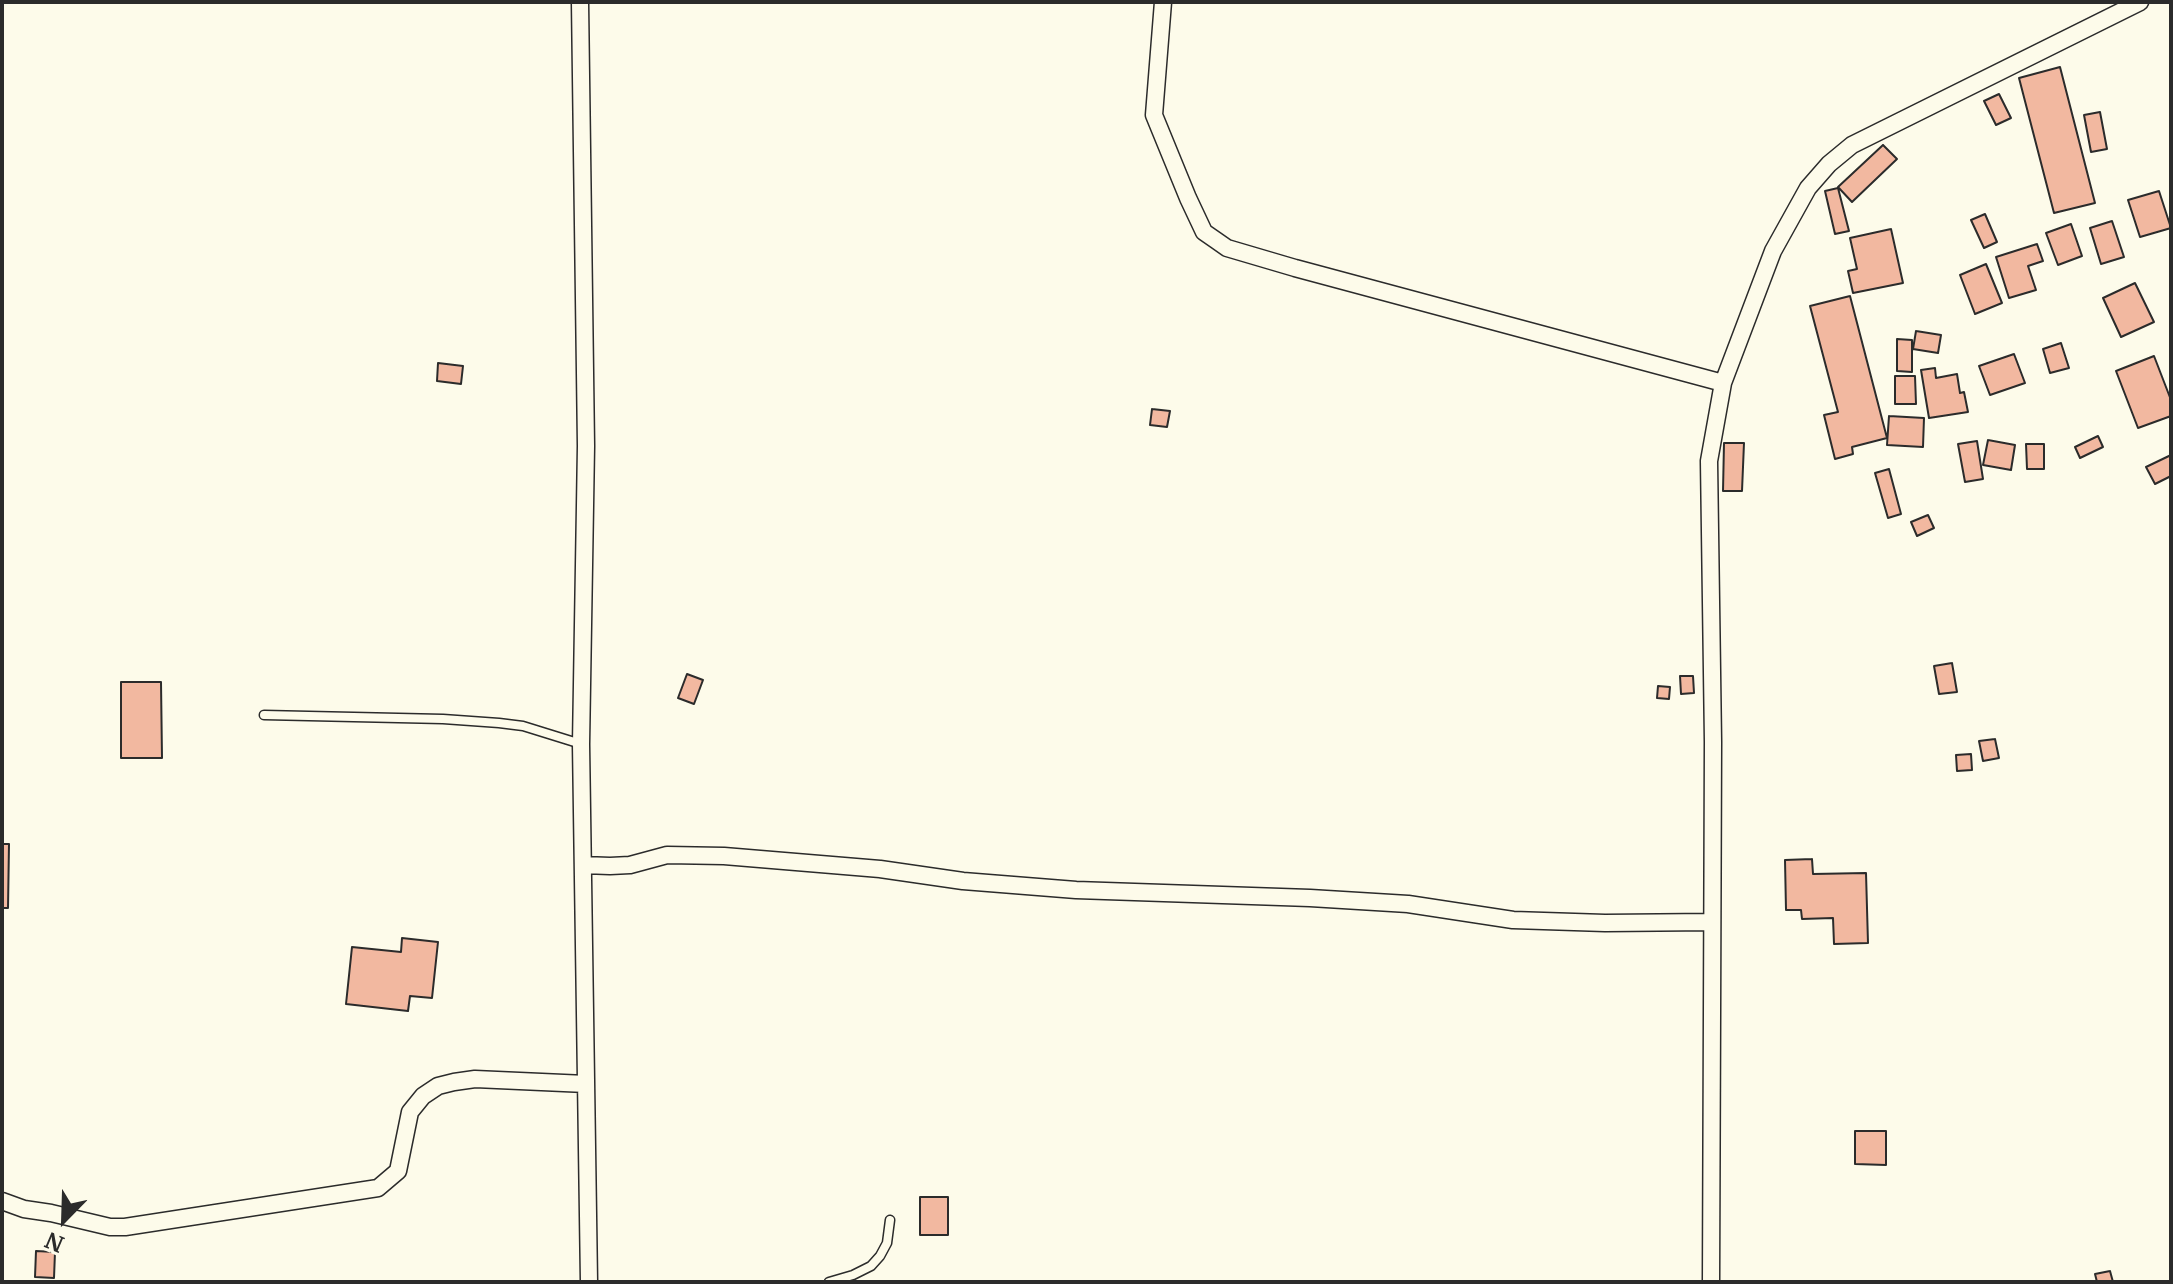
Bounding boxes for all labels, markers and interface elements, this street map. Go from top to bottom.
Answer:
north arrow [24,1180,104,1260]
text: N [41,1226,68,1258]

